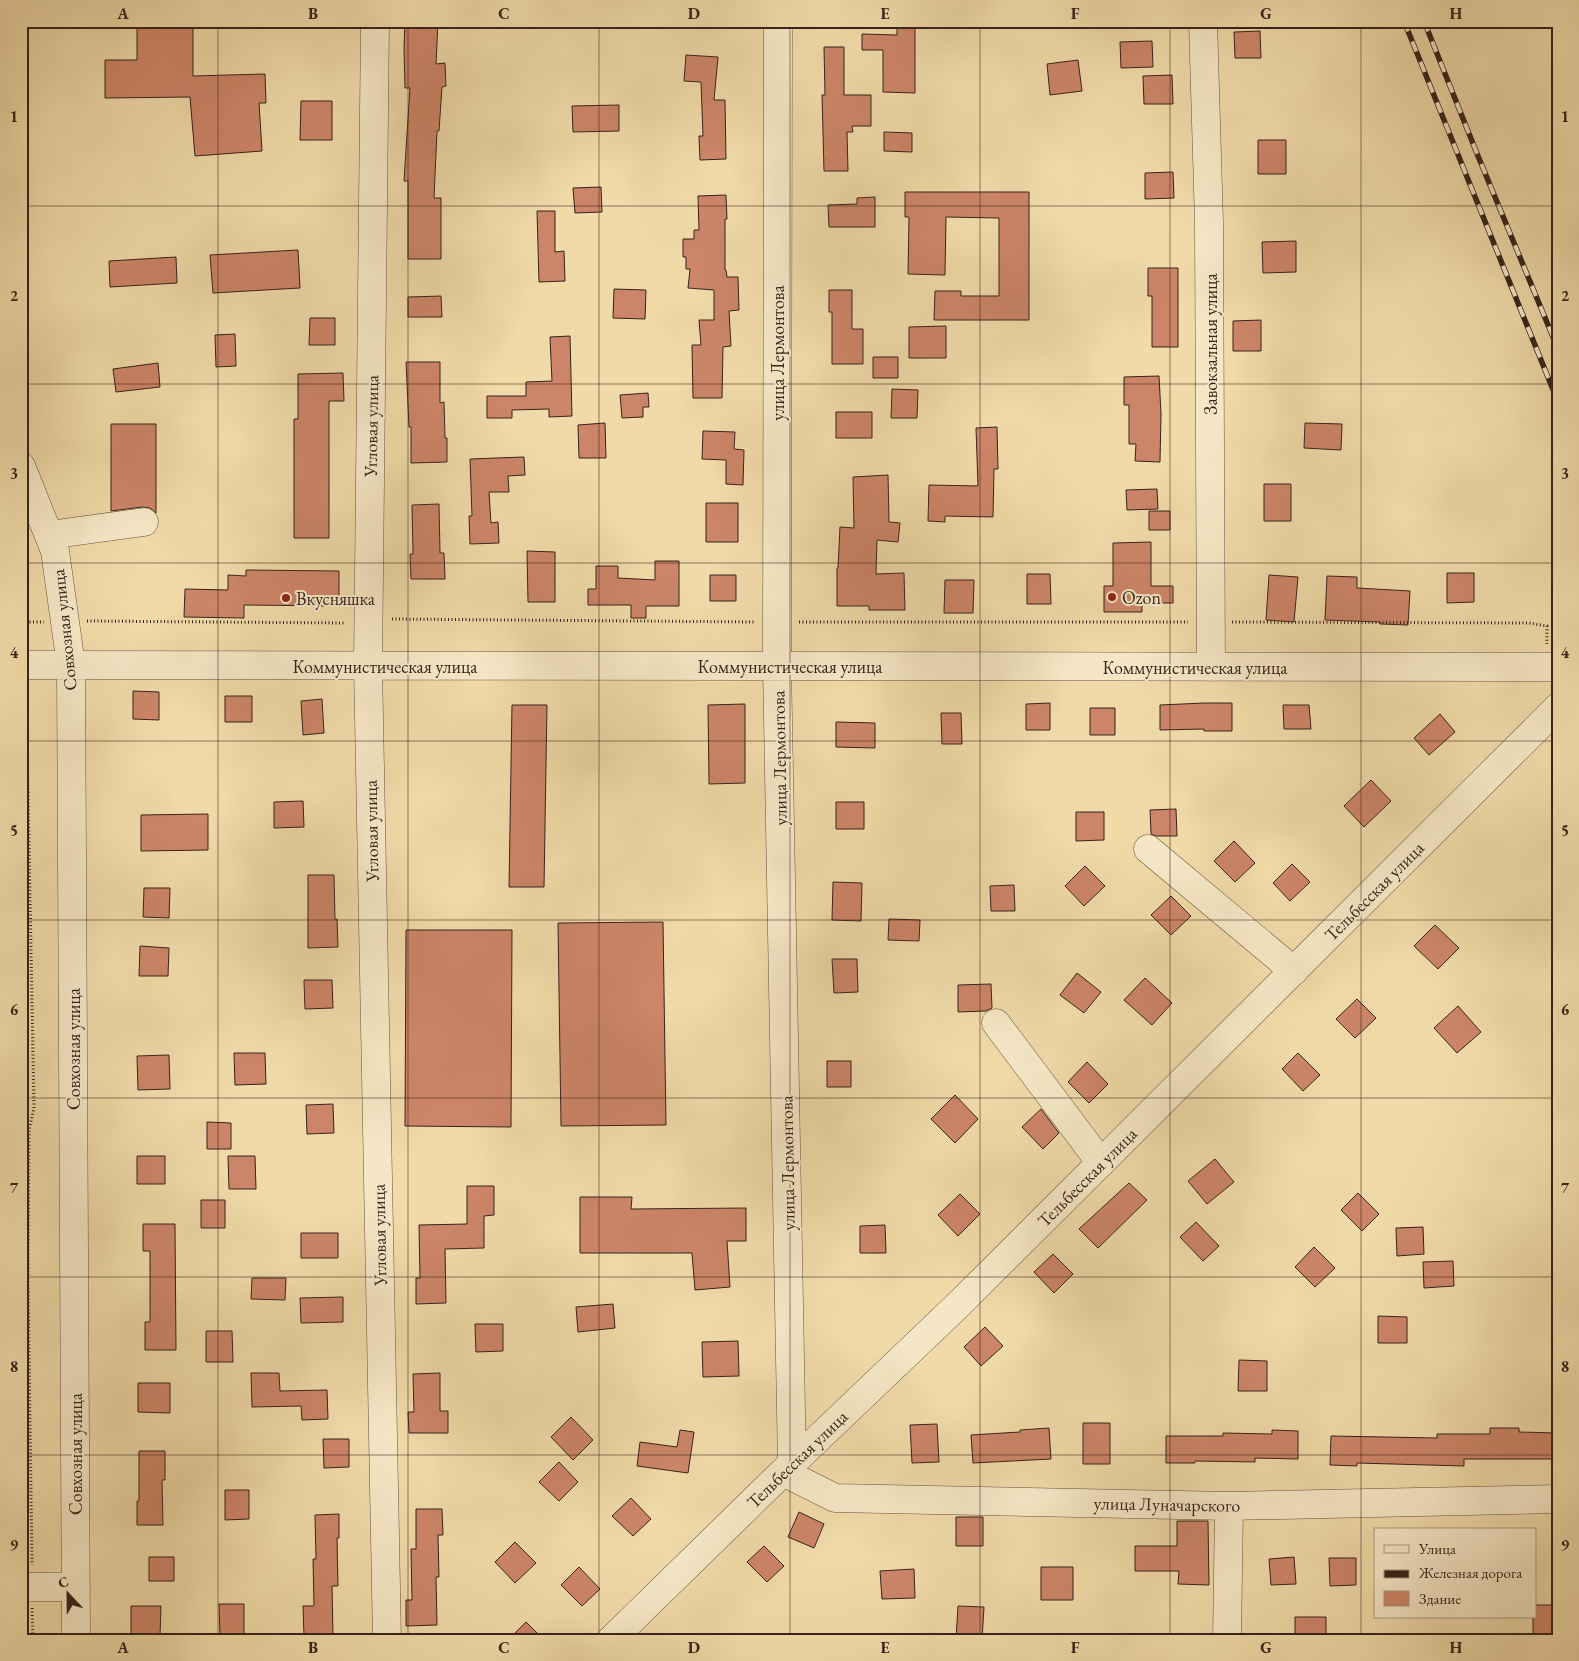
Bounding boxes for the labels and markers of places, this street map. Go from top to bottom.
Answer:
place label: Ozon [1122,586,1161,609]
place label: Вкусняшка [296,587,376,610]
marker: Ozon [1106,591,1118,603]
marker: Вкусняшка [280,592,292,604]

